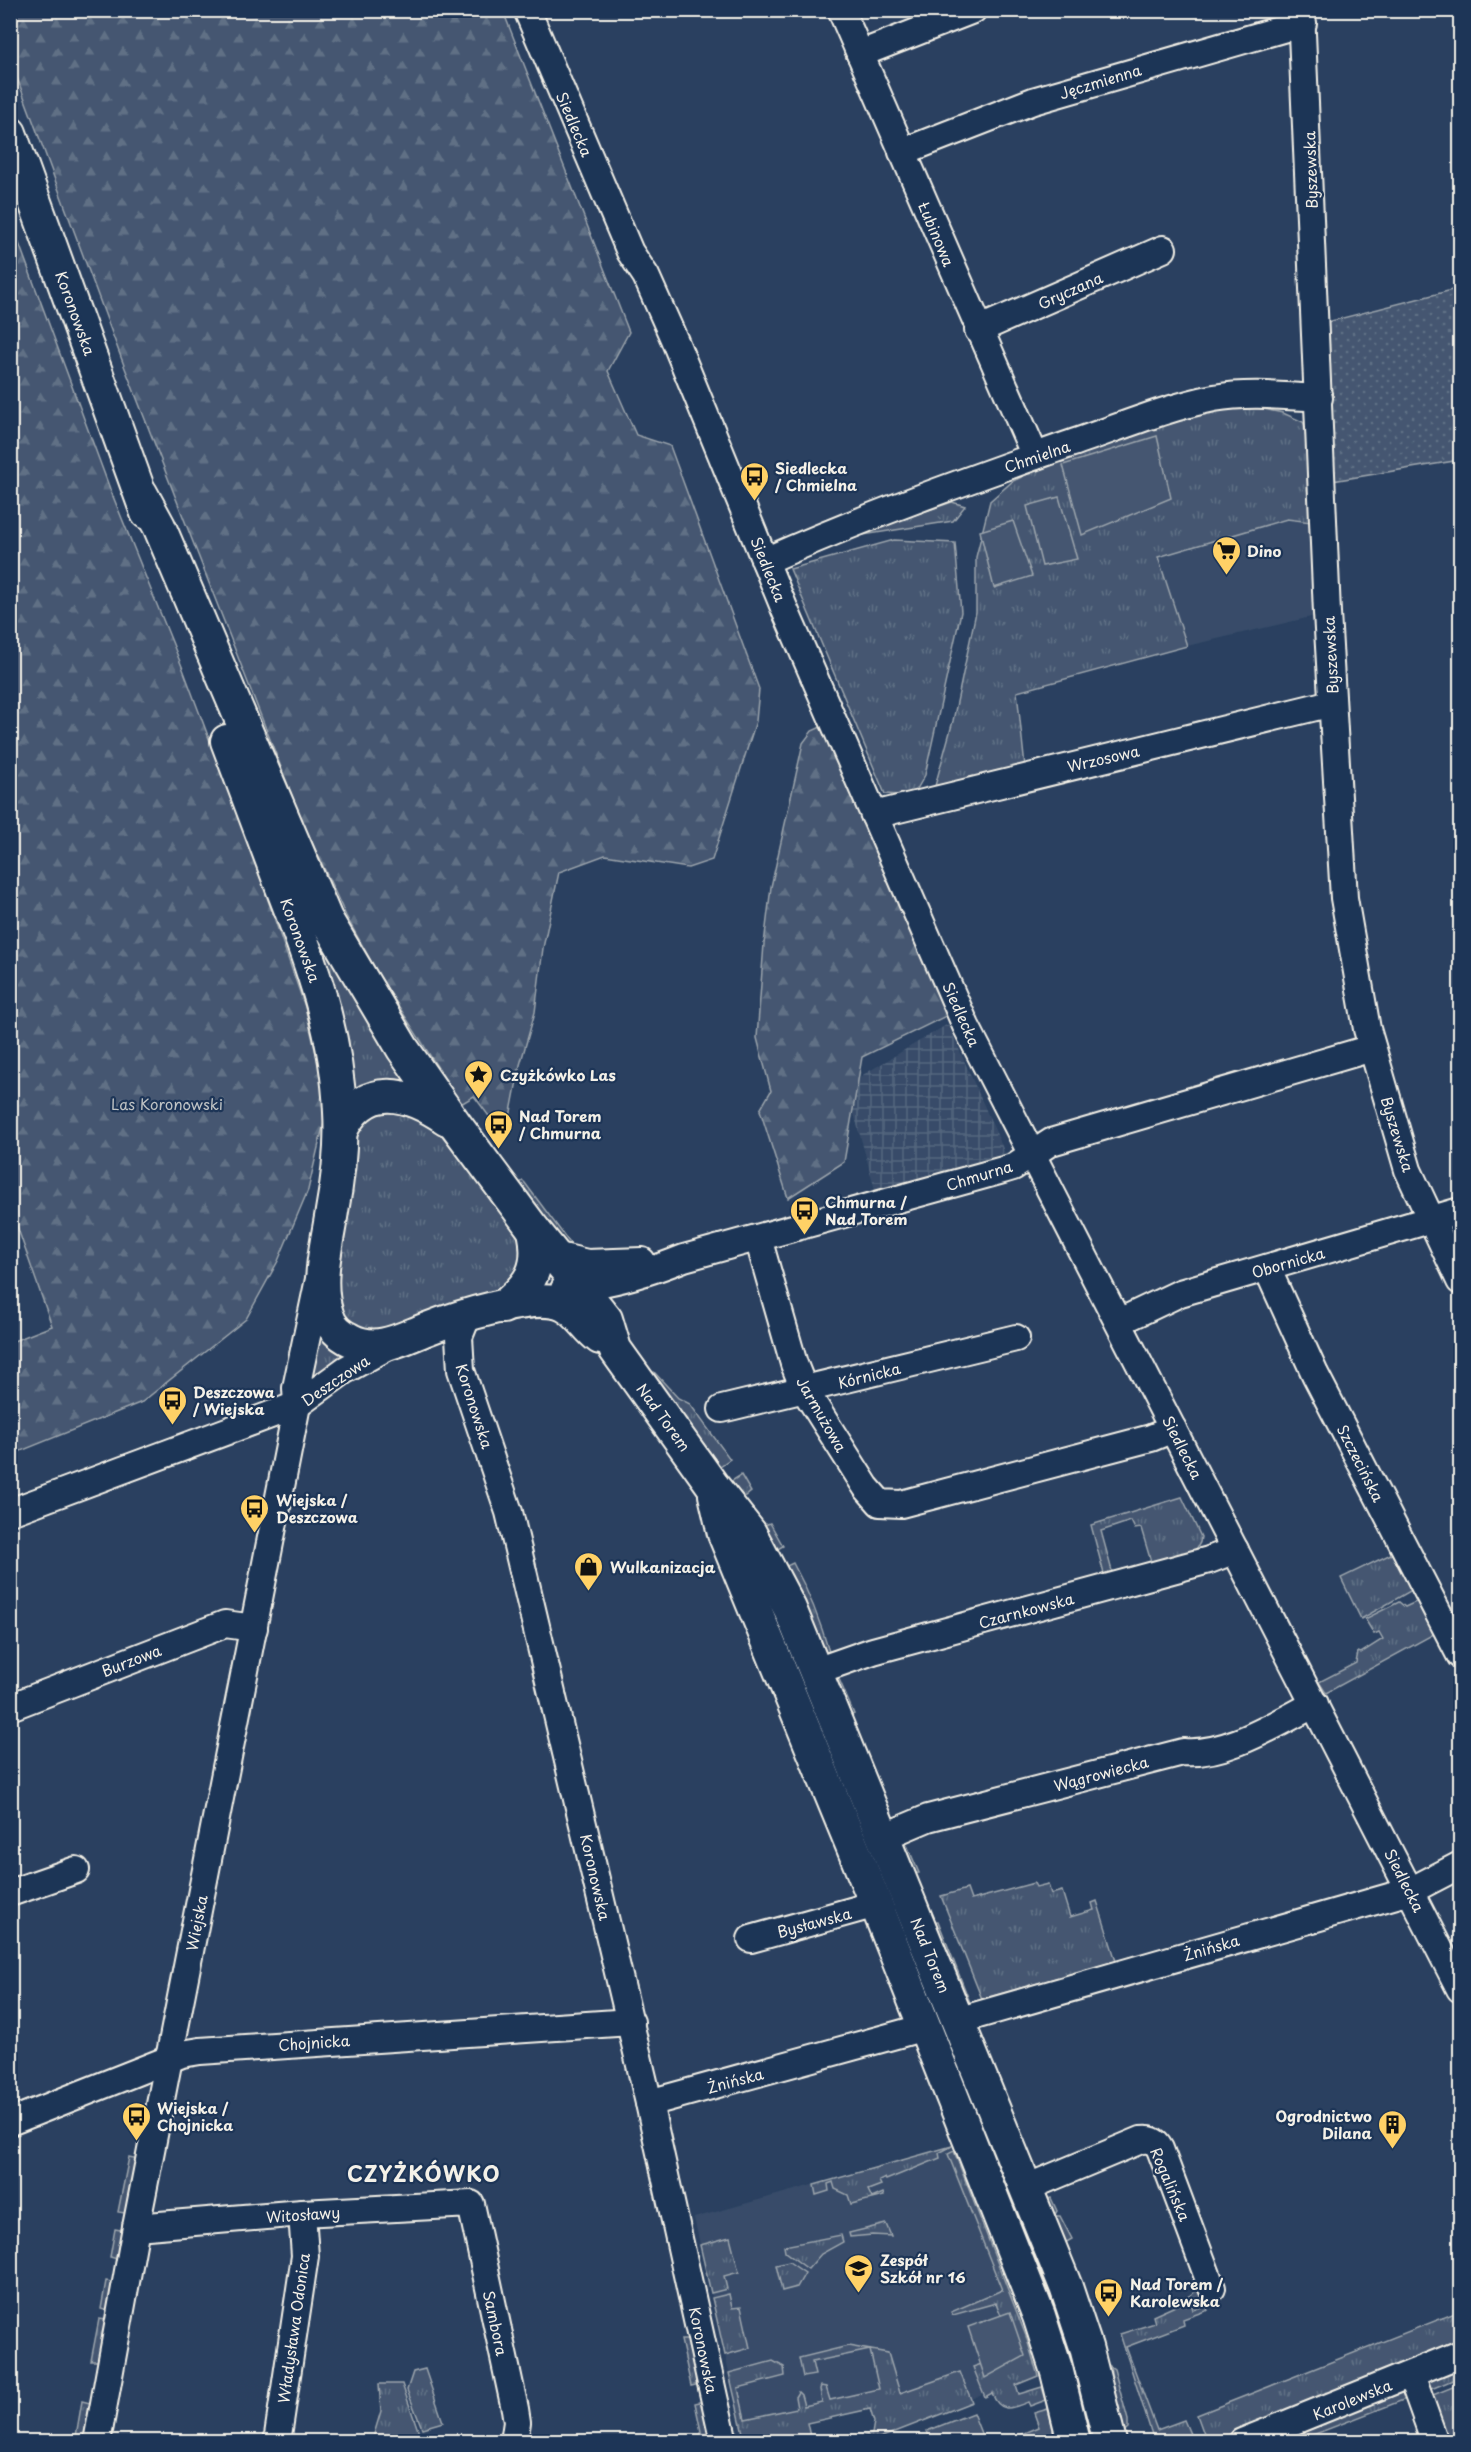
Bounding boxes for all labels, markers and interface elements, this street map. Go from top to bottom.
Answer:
street label: Jęczmienna [1056,57,1144,104]
street label: Siedlecka [551,88,599,161]
street label: Byszewska [1297,130,1323,209]
street label: Łubinowa [913,198,961,270]
street label: Gryczana [1034,265,1107,314]
street label: Koronowska [50,268,102,359]
street label: Chmielna [1001,434,1074,478]
place label: Siedlecka / Chmielna [774,456,857,496]
bus stop icon: Siedlecka / Chmielna [738,460,770,502]
street label: Siedlecka [745,533,793,606]
supermarket icon: Dino [1210,534,1242,576]
place label: Dino [1247,539,1282,562]
street label: Byszewska [1316,615,1344,694]
street label: Wrzosowa [1065,738,1142,777]
street label: Koronowska [275,895,327,986]
street label: Siedlecka [938,978,987,1051]
place icon: Czyżkówko Las [463,1058,495,1100]
place label: Czyżkówko Las [500,1063,616,1086]
park label: Las Koronowski [111,1092,223,1115]
street label: Byszewska [1376,1093,1421,1175]
place label: Nad Torem / Chmurna [518,1104,602,1144]
bus stop icon: Nad Torem / Chmurna [482,1108,514,1150]
street label: Chmurna [943,1154,1016,1196]
place label: Chmurna / Nad Torem [825,1190,908,1230]
bus stop icon: Chmurna / Nad Torem [788,1194,820,1236]
street label: Obornicka [1249,1240,1328,1283]
street label: Deszczowa [296,1348,374,1411]
street label: Kórnicka [835,1356,903,1394]
street label: Koronowska [450,1360,500,1452]
street label: Jarmużowa [791,1372,853,1457]
street label: Nad Torem [631,1378,697,1456]
place label: Deszczowa / Wiejska [192,1380,275,1420]
bus stop icon: Deszczowa / Wiejska [156,1384,188,1426]
street label: Siedlecka [1157,1411,1209,1483]
street label: Szczecińska [1332,1420,1391,1506]
place label: Wiejska / Deszczowa [276,1488,358,1528]
bus stop icon: Wiejska / Deszczowa [239,1492,271,1534]
shop icon: Wulkanizacja [573,1550,605,1592]
place label: Wulkanizacja [610,1555,716,1578]
street label: Czarnkowska [976,1586,1077,1634]
street label: Burzowa [98,1638,165,1682]
street label: Wągrowiecka [1051,1749,1152,1797]
street label: Koronowska [575,1831,617,1923]
street label: Siedlecka [1379,1844,1431,1916]
street label: Wiejska [179,1892,213,1953]
street label: Bysławska [774,1901,854,1943]
street label: Nad Torem [905,1914,957,1996]
street label: Żnińska [1180,1928,1243,1966]
street label: Chojnicka [277,2028,351,2056]
street label: Żnińska [704,2061,766,2099]
place label: Wiejska / Chojnicka [157,2096,233,2136]
bus stop icon: Wiejska / Chojnicka [120,2100,152,2142]
place label: Ogrodnictwo Dilana [1275,2104,1373,2144]
building icon: Ogrodnictwo Dilana [1377,2108,1409,2150]
street label: Rogalińska [1145,2143,1197,2225]
district label: CZYŻKÓWKO [347,2157,501,2189]
street label: Witosławy [265,2200,341,2228]
place label: Zespół Szkół nr 16 [880,2248,966,2288]
street label: Władysława Odonica [271,2251,315,2405]
school or university icon: Zespół Szkół nr 16 [843,2252,875,2294]
place label: Nad Torem / Karolewska [1130,2272,1224,2312]
bus stop icon: Nad Torem / Karolewska [1093,2276,1125,2318]
street label: Sambora [478,2288,514,2358]
street label: Koronowska [684,2304,725,2396]
street label: Karolewska [1309,2372,1396,2425]

